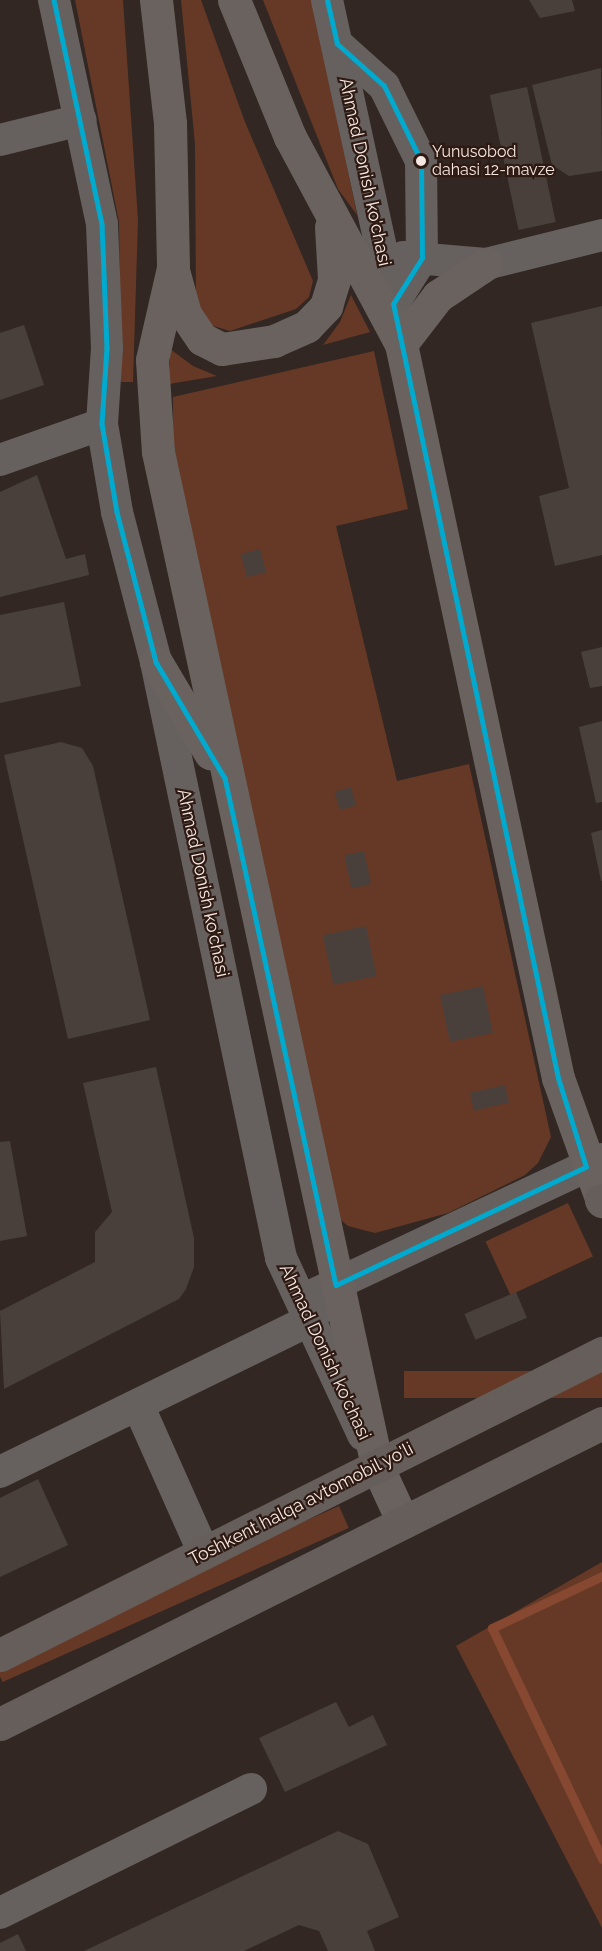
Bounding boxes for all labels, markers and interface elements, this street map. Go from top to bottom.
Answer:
street label: Ahmad Donish ko'chasi [334,76,396,268]
place label: Yunusobod dahasi 12-mavze [432,142,555,180]
marker: Yunusobod dahasi 12-mavze [415,155,427,167]
street label: Ahmad Donish ko'chasi [172,787,234,979]
street label: Ahmad Donish ko'chasi [275,1261,375,1443]
street label: Toshkent halqa avtomobil yo'li [185,1438,417,1570]

